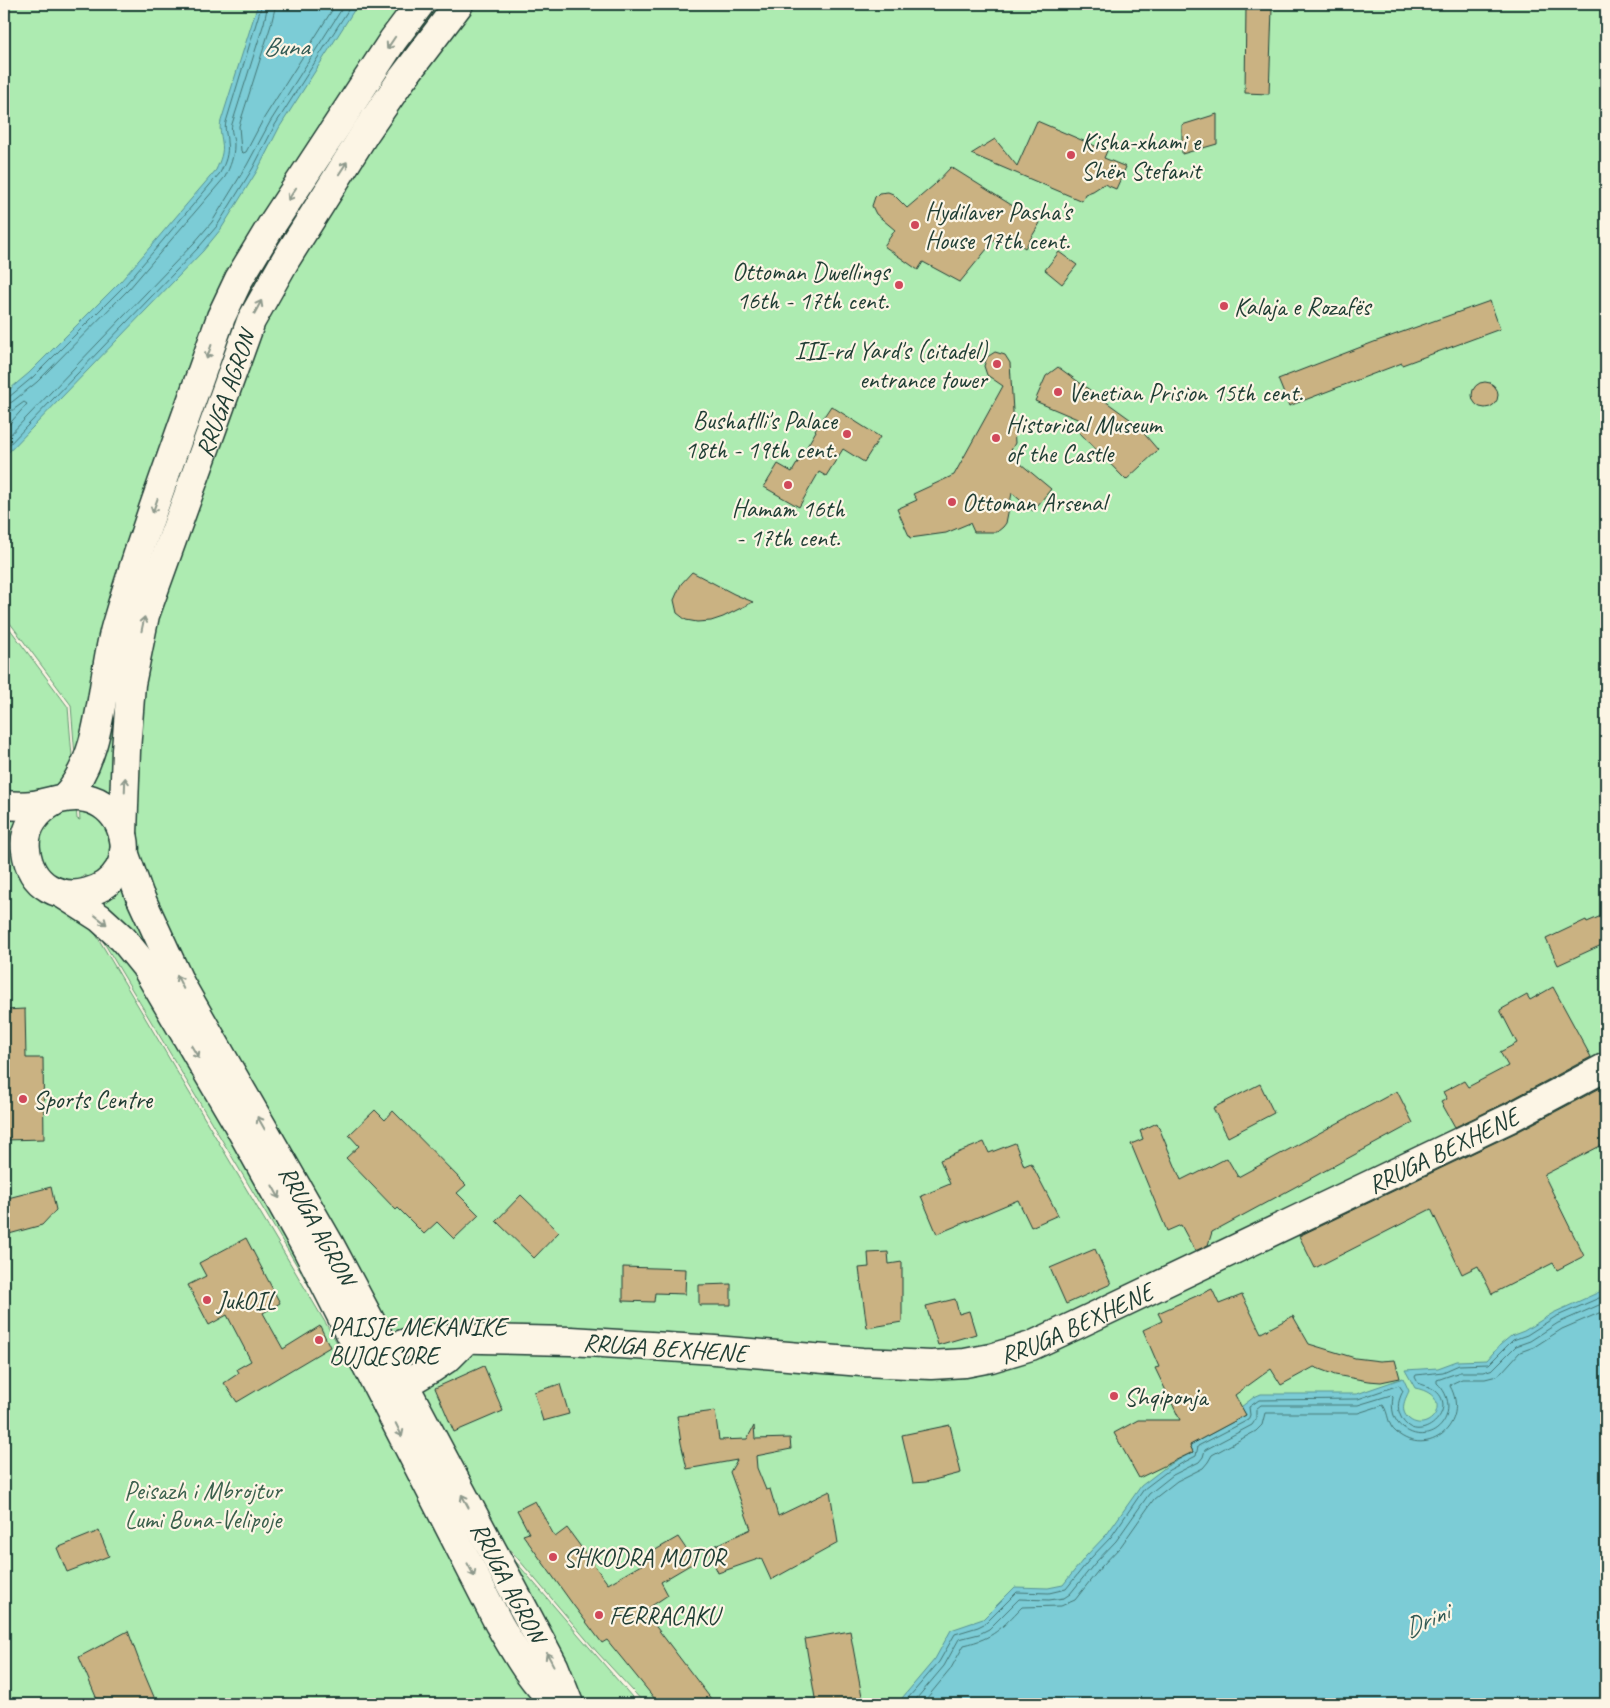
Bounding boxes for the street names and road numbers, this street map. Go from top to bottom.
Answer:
street label: RRUGA AGRON [188,323,265,461]
street label: RRUGA BEXHENE [1363,1099,1527,1201]
street label: RRUGA AGRON [271,1160,365,1294]
street label: RRUGA BEXHENE [997,1274,1161,1371]
street label: RRUGA BEXHENE [582,1326,751,1370]
street label: RRUGA AGRON [463,1517,555,1652]

